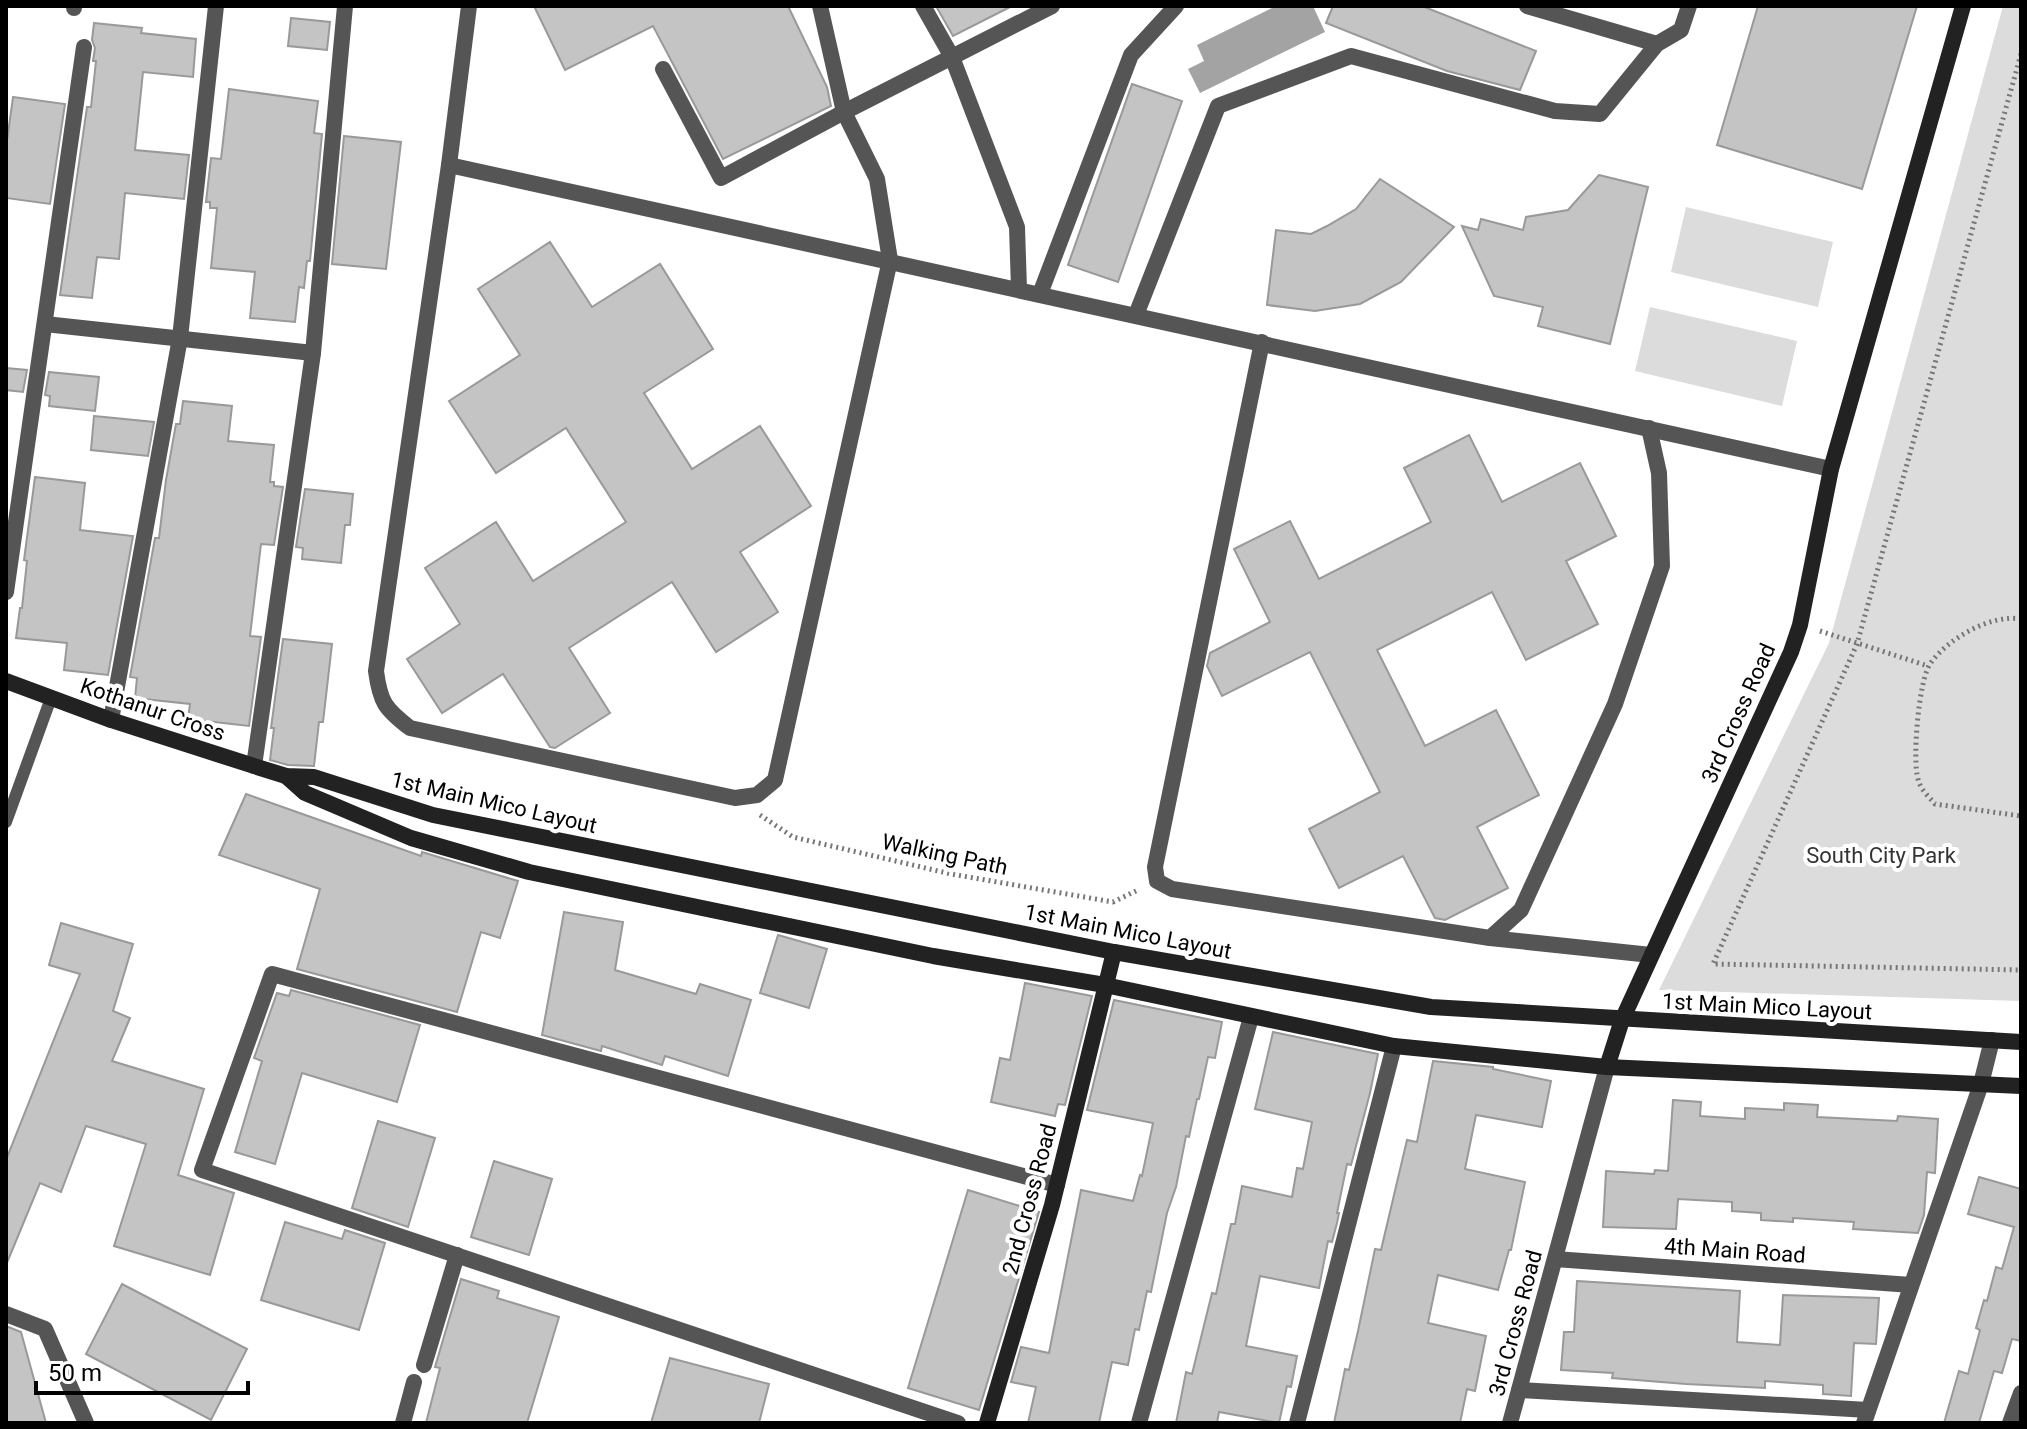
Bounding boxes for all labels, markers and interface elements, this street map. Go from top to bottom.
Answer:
street label: 3rd Cross Road [1696,639,1780,787]
street label: Kothanur Cross [77,673,228,746]
street label: 1st Main Mico Layout [389,767,599,838]
street label: Walking Path [880,829,1010,880]
park label: South City Park [1806,843,1957,868]
street label: 1st Main Mico Layout [1022,899,1234,964]
street label: 1st Main Mico Layout [1661,989,1873,1024]
street label: 2nd Cross Road [997,1121,1062,1277]
street label: 4th Main Road [1663,1233,1807,1268]
street label: 3rd Cross Road [1484,1247,1547,1399]
scale bar [36,1345,248,1395]
text: 50 m [48,1359,102,1387]

